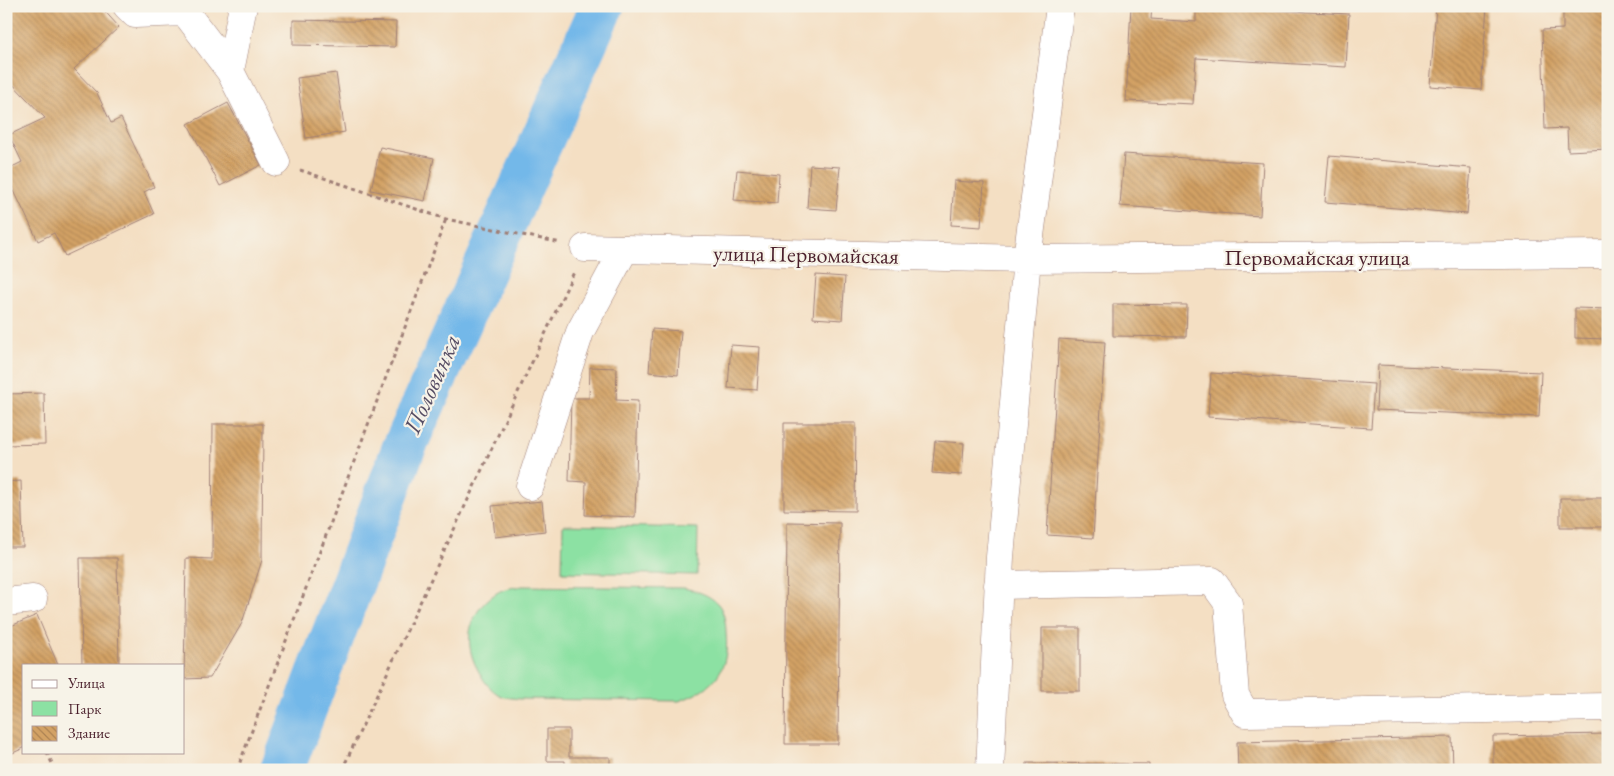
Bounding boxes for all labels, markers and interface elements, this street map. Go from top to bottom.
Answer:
street label: улица Первомайская [713,238,899,271]
street label: Первомайская улица [1224,243,1410,272]
water label: Половинка [396,330,467,439]
legend [22,664,185,754]
text: Улица [67,673,105,692]
text: Парк [68,699,101,718]
text: Здание [68,723,110,742]

